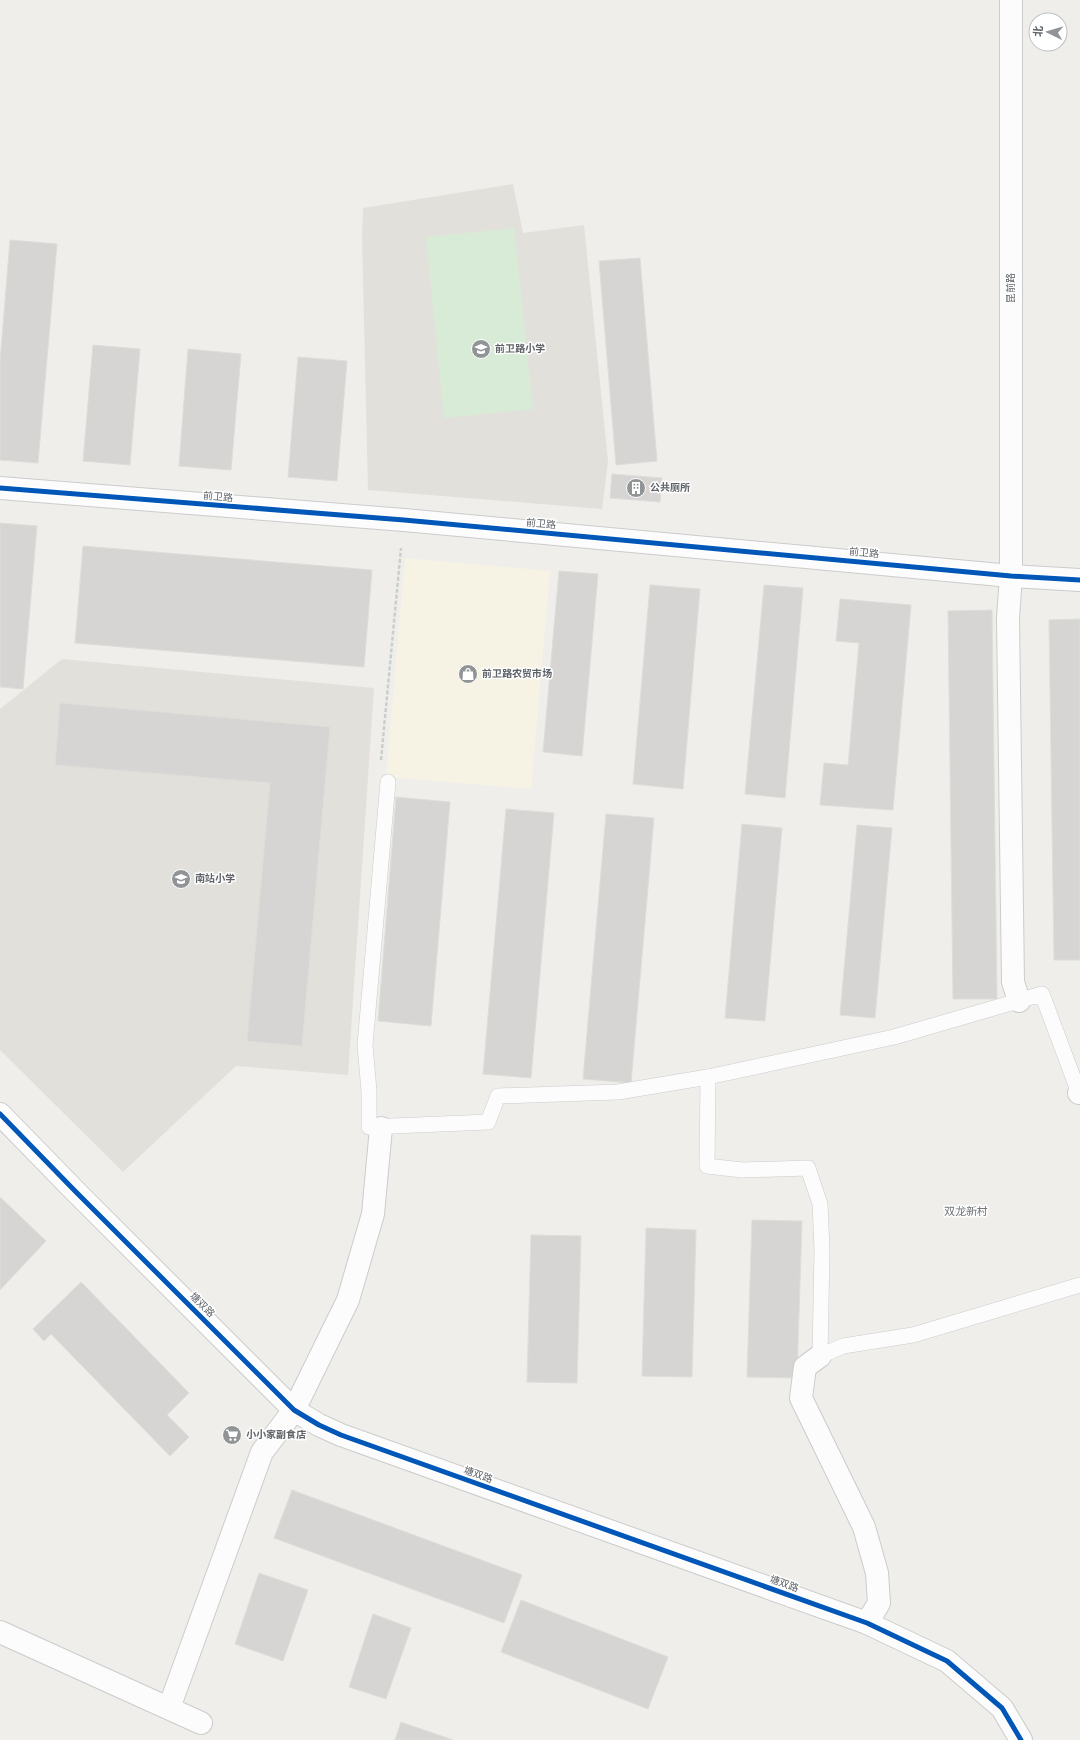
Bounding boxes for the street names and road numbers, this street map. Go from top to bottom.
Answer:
street label: 昆前路 [1005,273,1017,303]
street label: 前卫路 [203,490,233,504]
street label: 前卫路 [526,517,556,531]
street label: 前卫路 [849,546,879,560]
street label: 塘双路 [187,1290,217,1320]
street label: 塘双路 [462,1464,494,1486]
street label: 塘双路 [768,1573,800,1595]

